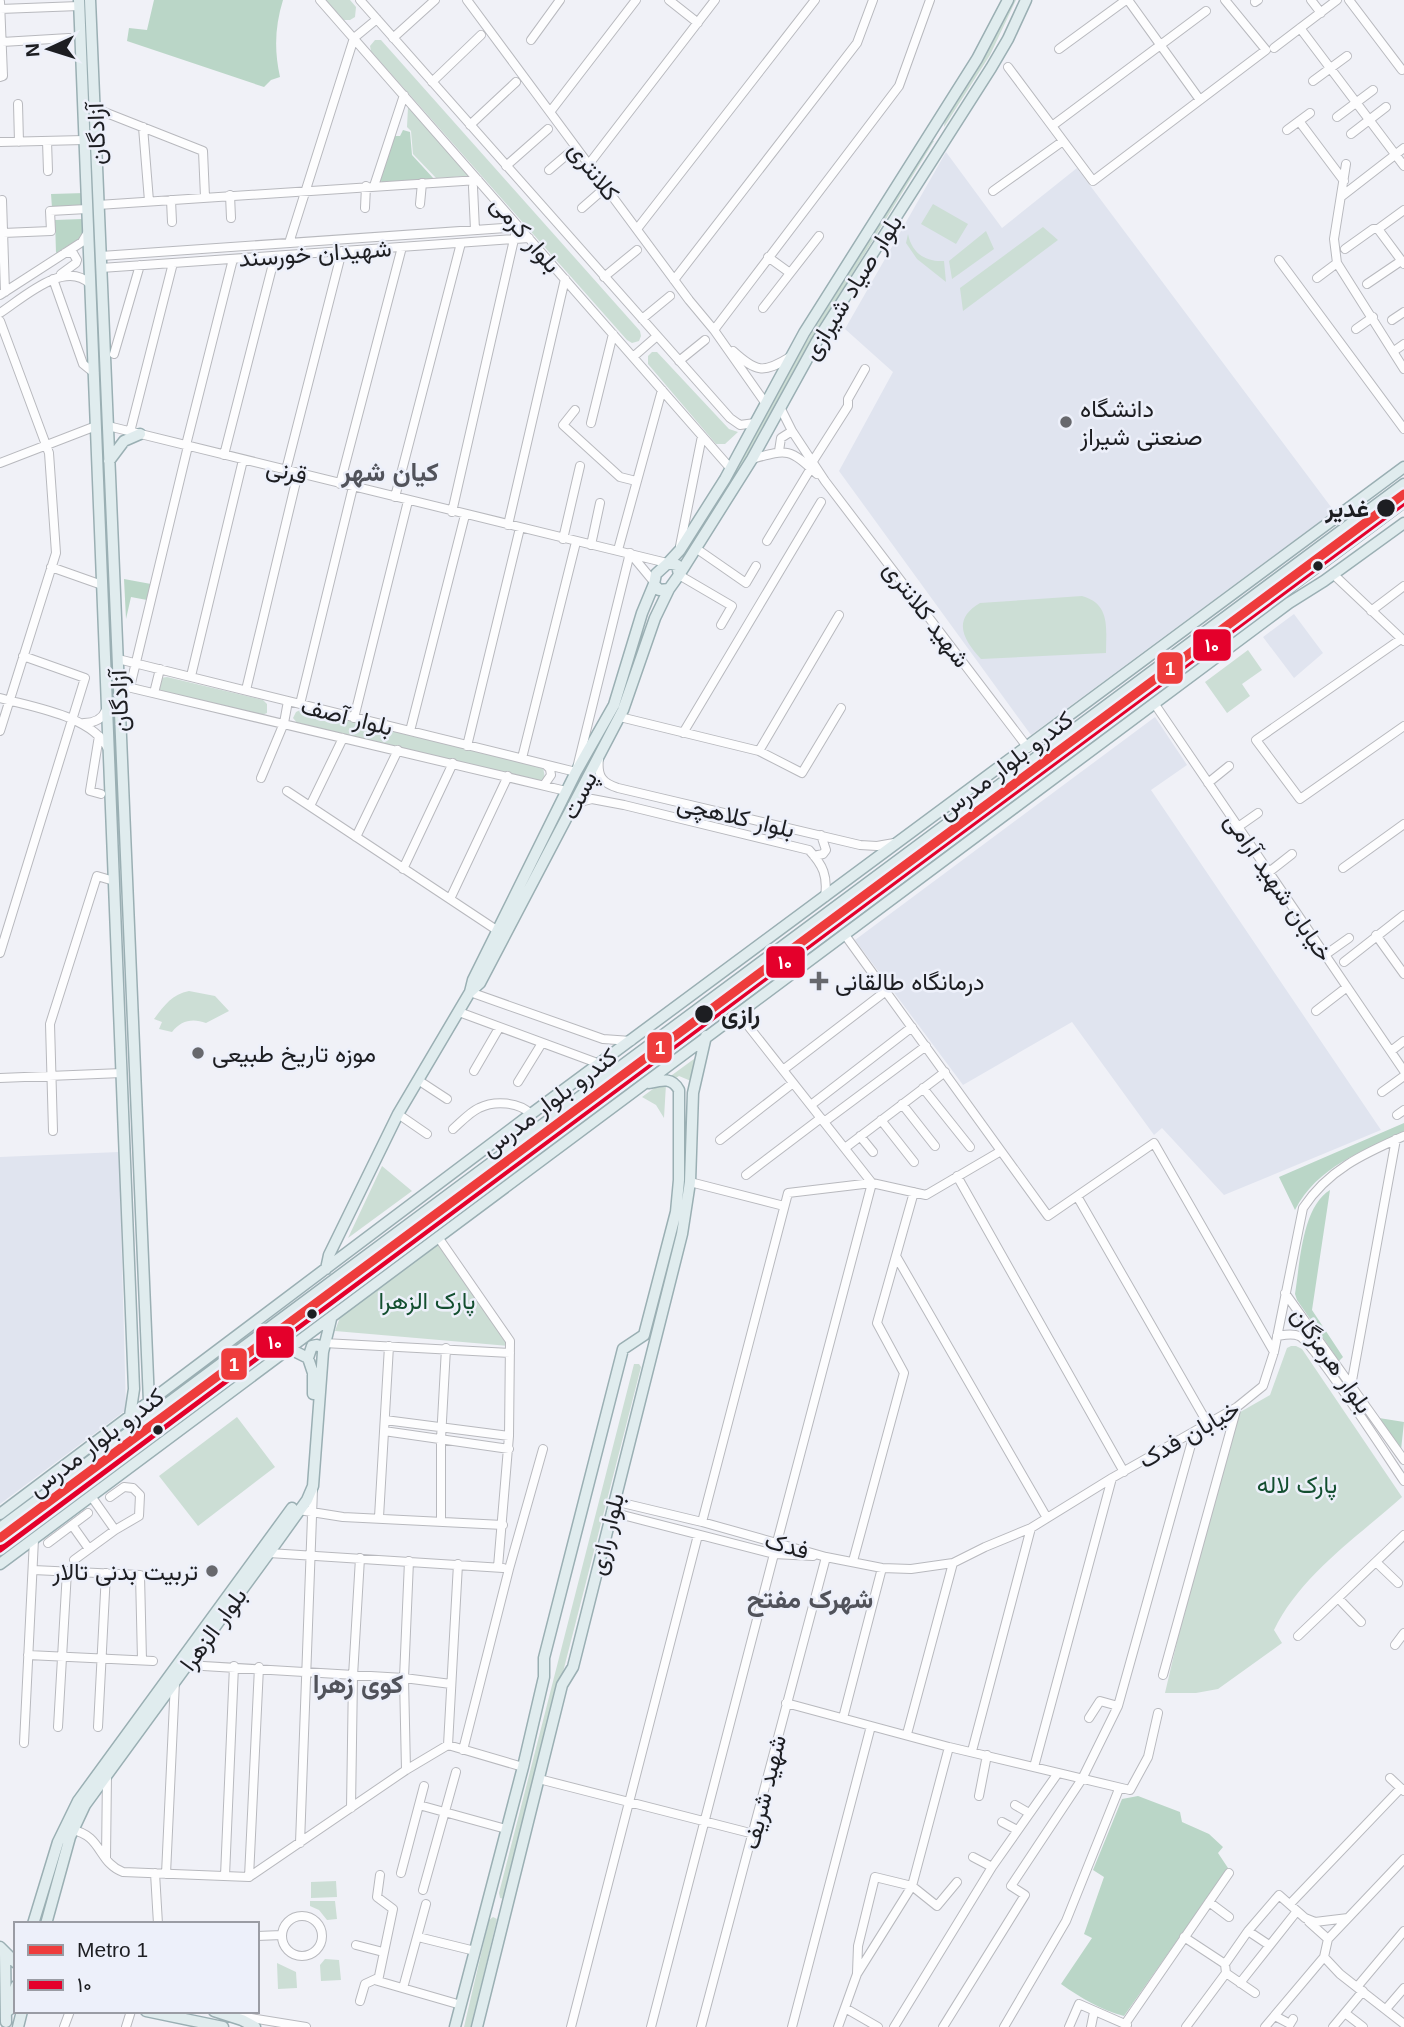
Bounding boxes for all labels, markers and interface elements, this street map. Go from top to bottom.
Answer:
north arrow [14,14,84,84]
text: N [22,43,43,58]
street label: آزادگان [81,100,113,166]
street label: کلانتری [562,136,625,207]
street label: بلوار کرمی [484,190,567,279]
street label: بلوار صیاد شیرازی [797,210,909,366]
street label: شهیدان خورسند [237,234,393,274]
place label: دانشگاه صنعتی شیراز [1079,395,1203,452]
marker: دانشگاه صنعتی شیراز [1058,414,1074,430]
street label: قرنی [263,453,310,491]
district label: کیان شهر [340,457,439,488]
place label: غدیر [1324,495,1369,524]
marker: غدیر [1375,497,1397,519]
street label: شهید کلانتری [877,556,976,674]
unlabelled marker [1311,559,1325,573]
line badge: ۱۰ [1192,628,1232,662]
text: ۱۰ [1205,635,1219,656]
line badge: 1 [1156,651,1184,685]
text: 1 [1165,658,1176,679]
street label: آزادگان [104,667,136,733]
street label: بلوار آصف [298,692,396,742]
street label: کندرو بلوار مدرس [932,705,1079,826]
street label: پست [556,767,605,825]
street label: بلوار کلاهچی [674,789,797,846]
street label: خیابان شهید آرامی [1218,808,1339,967]
line badge: ۱۰ [765,945,806,979]
text: ۱۰ [778,952,792,973]
place label: درمانگاه طالقانی [835,968,985,997]
marker: درمانگاه طالقانی [809,971,829,991]
place label: رازی [721,1001,760,1030]
marker: رازی [693,1003,715,1025]
line badge: 1 [646,1031,673,1064]
text: 1 [655,1037,666,1058]
place label: موزه تاریخ طبیعی [212,1040,376,1071]
street label: کندرو بلوار مدرس [476,1042,623,1163]
marker: موزه تاریخ طبیعی [190,1045,206,1061]
park label: پارک الزهرا [378,1287,476,1317]
street label: بلوار هرمزگان [1284,1302,1378,1419]
unlabelled marker [305,1307,319,1321]
line badge: ۱۰ [255,1325,295,1359]
text: ۱۰ [268,1332,282,1353]
line badge: 1 [220,1347,248,1381]
text: 1 [229,1354,240,1375]
street label: کندرو بلوار مدرس [23,1382,170,1503]
street label: خیابان فدک [1134,1394,1245,1475]
unlabelled marker [151,1423,165,1437]
park label: پارک لاله [1257,1471,1337,1501]
street label: بلوار رازی [583,1490,631,1578]
street label: فدک [762,1526,812,1564]
place label: تربیت بدنی تالار [51,1558,198,1587]
marker: تربیت بدنی تالار [204,1563,220,1579]
street label: بلوار الزهرا [174,1582,254,1677]
district label: شهرک مفتح [747,1584,873,1617]
district label: کوی زهرا [313,1669,403,1700]
street label: شهید شریف [737,1732,793,1853]
legend [14,1922,259,2013]
text: Metro 1 [77,1938,148,1961]
text: ۱۰ [77,1973,92,1996]

